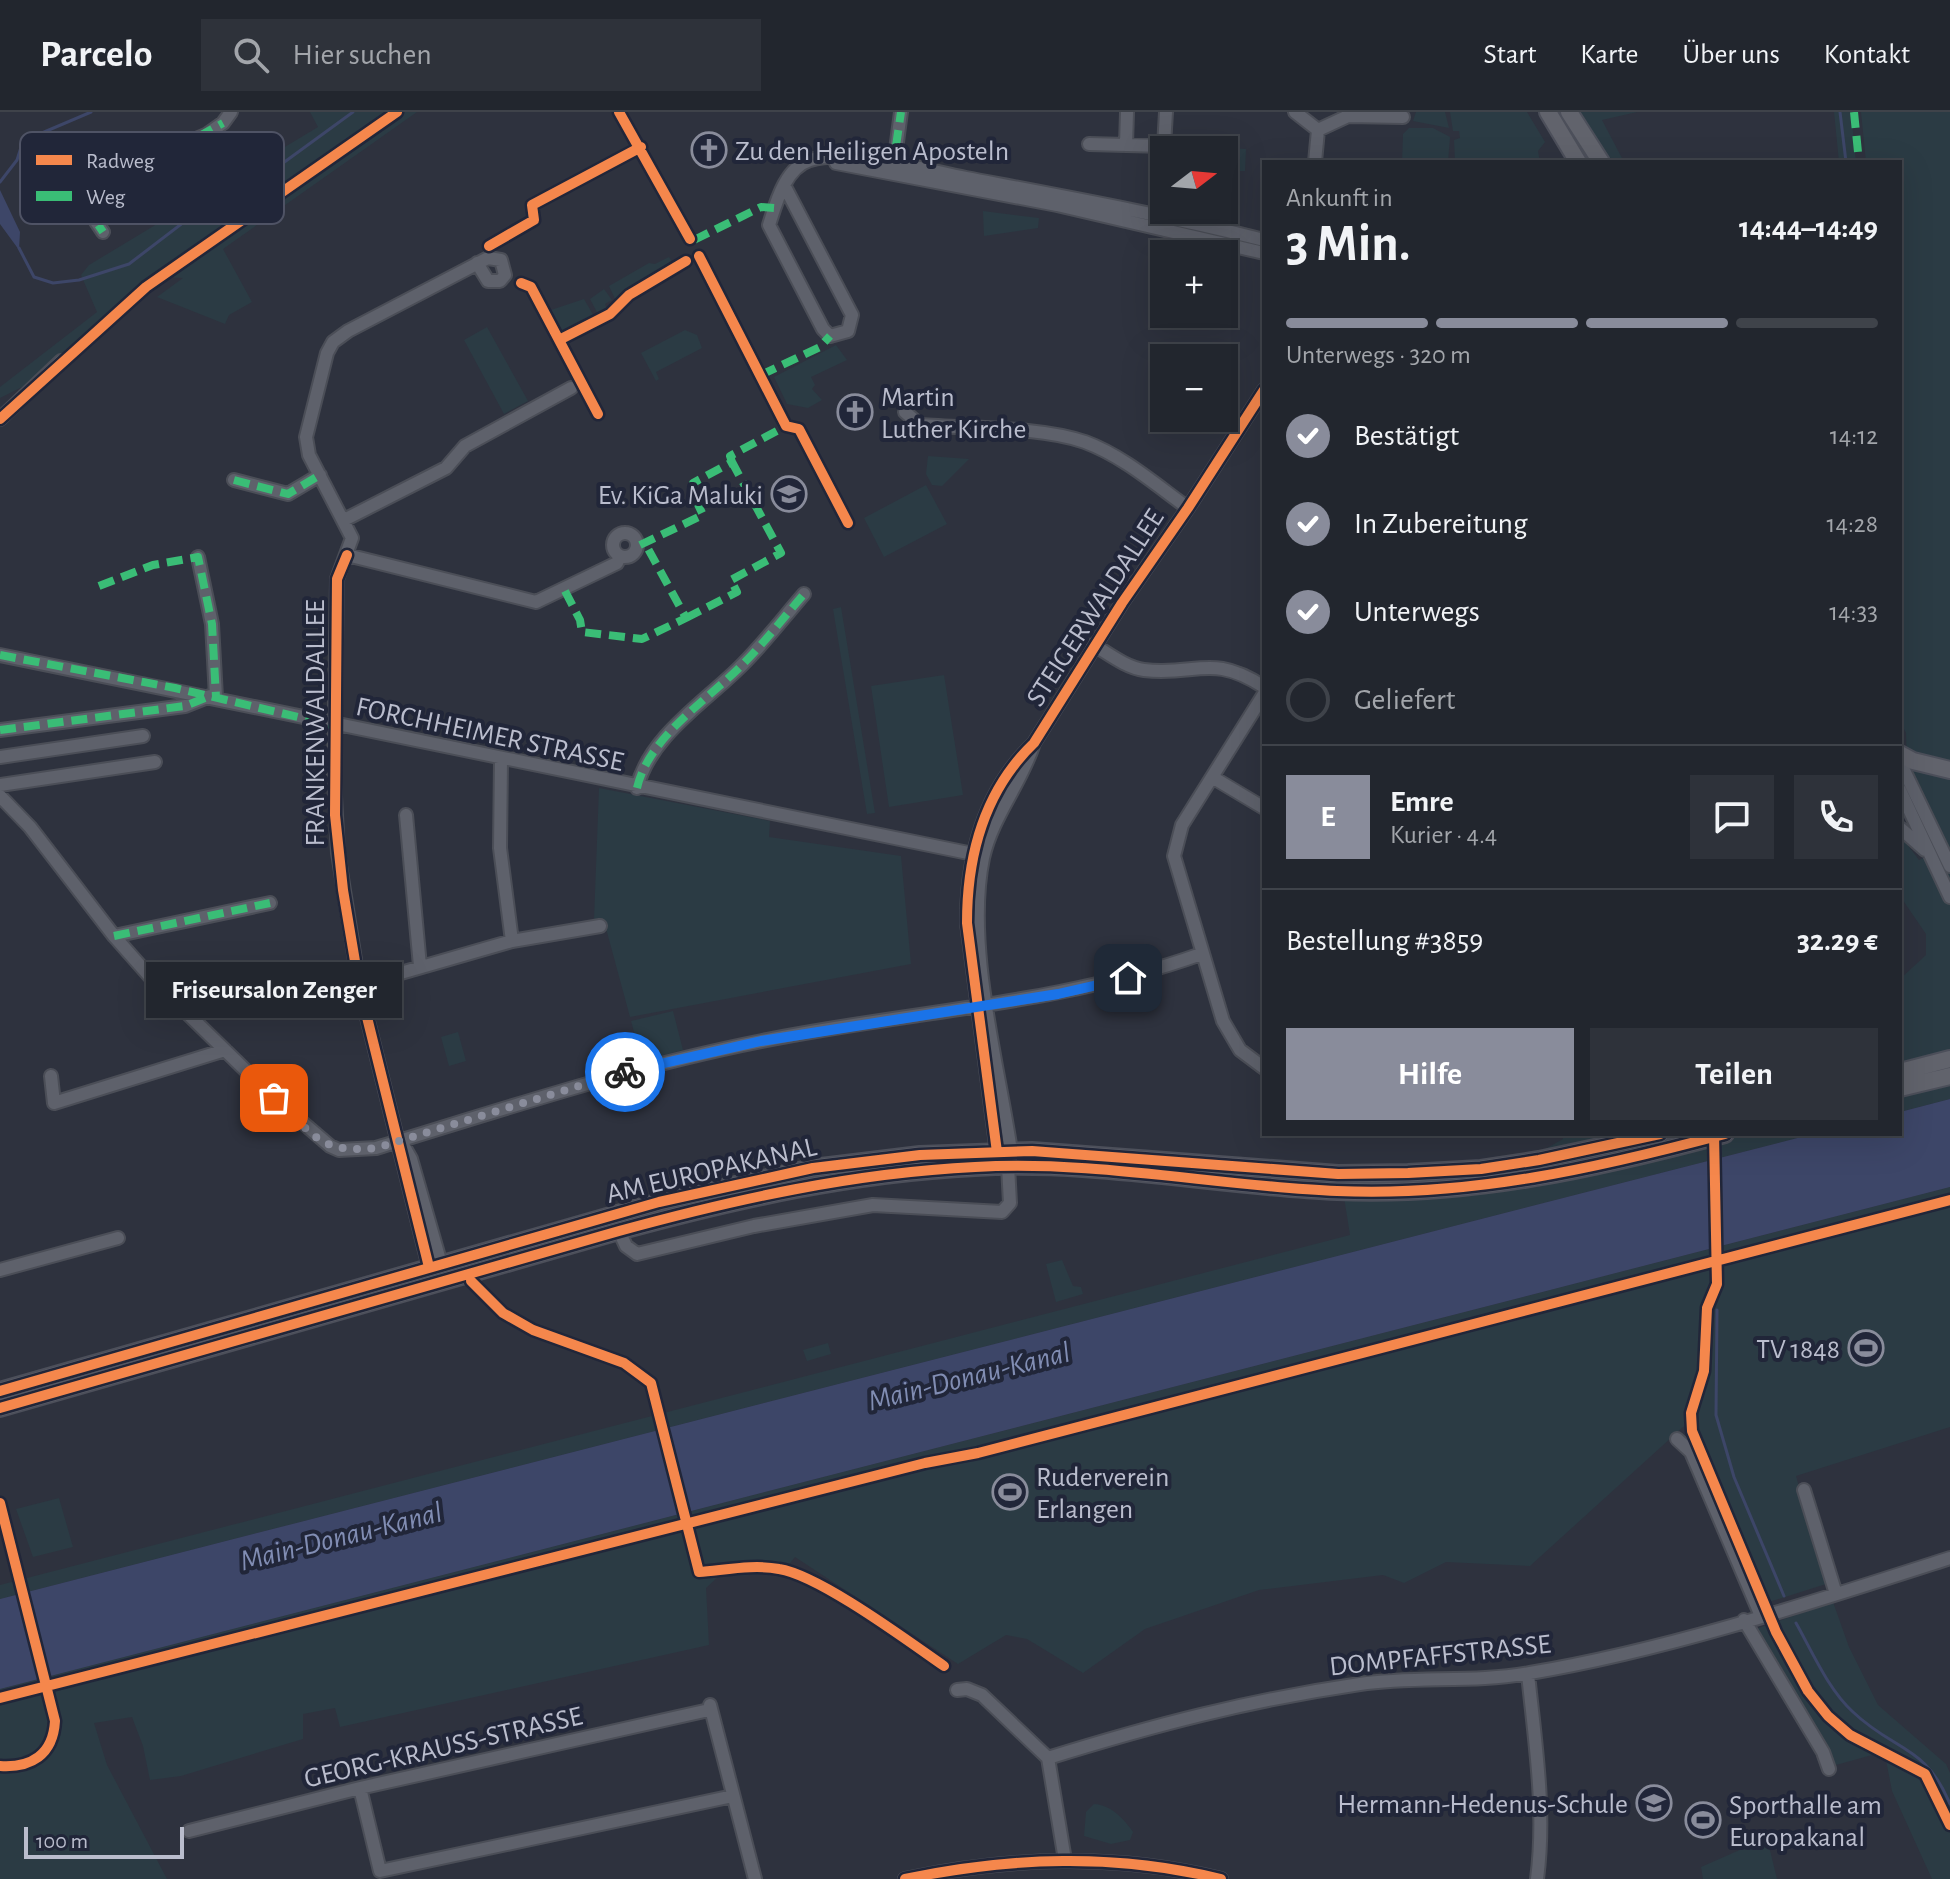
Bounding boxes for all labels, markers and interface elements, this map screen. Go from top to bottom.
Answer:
search box [201,19,761,91]
icon: search [229,33,273,77]
text: Parcelo [40,36,153,74]
text: Hier suchen [293,40,432,70]
text: Start [1484,41,1536,69]
text: Karte [1580,41,1639,69]
text: Über uns [1683,41,1780,69]
text: Kontakt [1824,41,1910,69]
church icon: Zu den Heiligen Aposteln [690,131,728,169]
legend [20,132,284,224]
north arrow [1150,136,1238,224]
map controls [1150,136,1238,432]
place label: Zu den Heiligen Aposteln [735,138,1009,166]
text: Radweg [86,150,155,172]
text: Ankunft in [1286,185,1393,211]
text: Weg [86,186,126,208]
text: 14:44–14:49 [1739,213,1878,243]
text: 3 Min. [1286,218,1411,270]
button: + [1150,240,1238,328]
text: Unterwegs · 320 m [1286,342,1471,368]
button: − [1150,344,1238,432]
place label: Martin Luther Kirche [881,384,1026,444]
church icon: Martin Luther Kirche [836,393,874,431]
icon: check [1286,414,1330,458]
text: Bestätigt [1354,421,1459,451]
text: 14:12 [1830,423,1878,449]
school or university icon: Ev. KiGa Maluki [770,475,808,513]
place label: Ev. KiGa Maluki [598,482,763,510]
icon: check [1286,502,1330,546]
street label: STEIGERWALDALLEE [1022,505,1170,712]
text: In Zubereitung [1354,509,1528,539]
text: 14:28 [1826,511,1878,537]
icon: check [1286,590,1330,634]
text: Unterwegs [1354,597,1480,627]
text: 14:33 [1829,599,1878,625]
street label: FRANKENWALDALLEE [302,600,330,846]
text: Geliefert [1354,685,1455,715]
street label: FORCHHEIMER STRASSE [353,693,626,777]
button: chat [1690,775,1774,859]
button: phone [1794,775,1878,859]
text: Emre [1390,787,1454,817]
text: E [1320,802,1336,832]
text: Kurier · 4.4 [1390,822,1497,848]
text: Bestellung #3859 [1286,926,1483,956]
text: 32.29 € [1797,926,1878,956]
pin [1094,944,1162,1012]
icon: home [1106,956,1150,1000]
callout: Friseursalon Zenger [146,962,402,1018]
text: Friseursalon Zenger [171,977,377,1003]
button: Hilfe [1286,1028,1574,1120]
button: Teilen [1590,1028,1878,1120]
courier [585,1032,665,1112]
icon: bike [603,1050,647,1094]
pin [240,1064,308,1132]
icon: bag [252,1076,296,1120]
street label: AM EUROPAKANAL [604,1133,820,1209]
sports icon: TV 1848 [1847,1329,1885,1367]
place label: TV 1848 [1756,1336,1840,1364]
water label: Main-Donau-Kanal [865,1337,1073,1417]
place label: Ruderverein Erlangen [1036,1464,1170,1524]
sports icon: Ruderverein Erlangen [991,1473,1029,1511]
water label: Main-Donau-Kanal [237,1497,445,1577]
street label: DOMPFAFFSTRASSE [1328,1630,1552,1682]
street label: GEORG-KRAUSS-STRASSE [302,1702,585,1794]
school or university icon: Hermann-Hedenus-Schule [1635,1784,1673,1822]
place label: Hermann-Hedenus-Schule [1337,1791,1628,1819]
place label: Sporthalle am Europakanal [1729,1792,1882,1852]
sports icon: Sporthalle am Europakanal [1684,1801,1722,1839]
scale bar [24,1823,184,1859]
text: 100 m [36,1830,88,1852]

